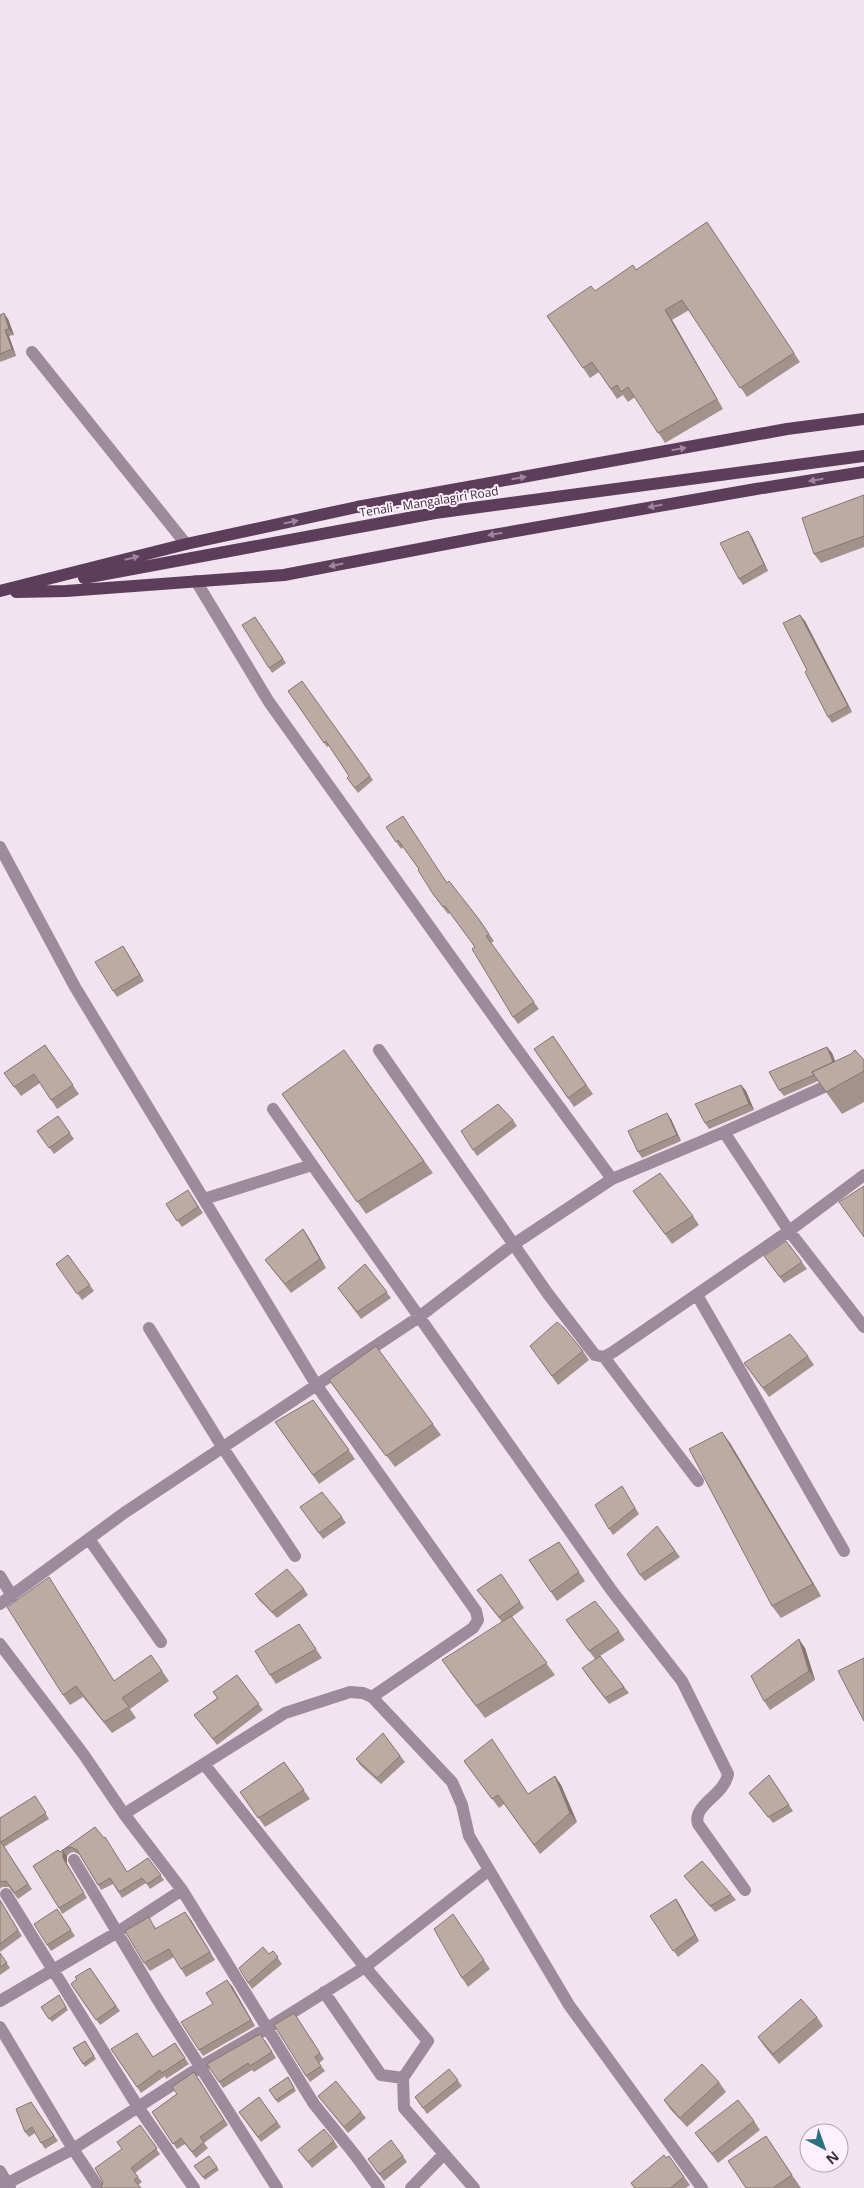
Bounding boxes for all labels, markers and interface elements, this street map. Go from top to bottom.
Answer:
one-way arrow [671,444,687,452]
one-way arrow [511,473,527,481]
one-way arrow [807,476,823,484]
street label: Tenali - Mangalagiri Road [358,482,500,521]
one-way arrow [647,503,663,511]
one-way arrow [283,517,299,525]
one-way arrow [487,531,503,539]
one-way arrow [125,554,140,562]
one-way arrow [327,561,343,569]
north arrow [799,2123,849,2173]
text: N [822,2147,843,2169]

